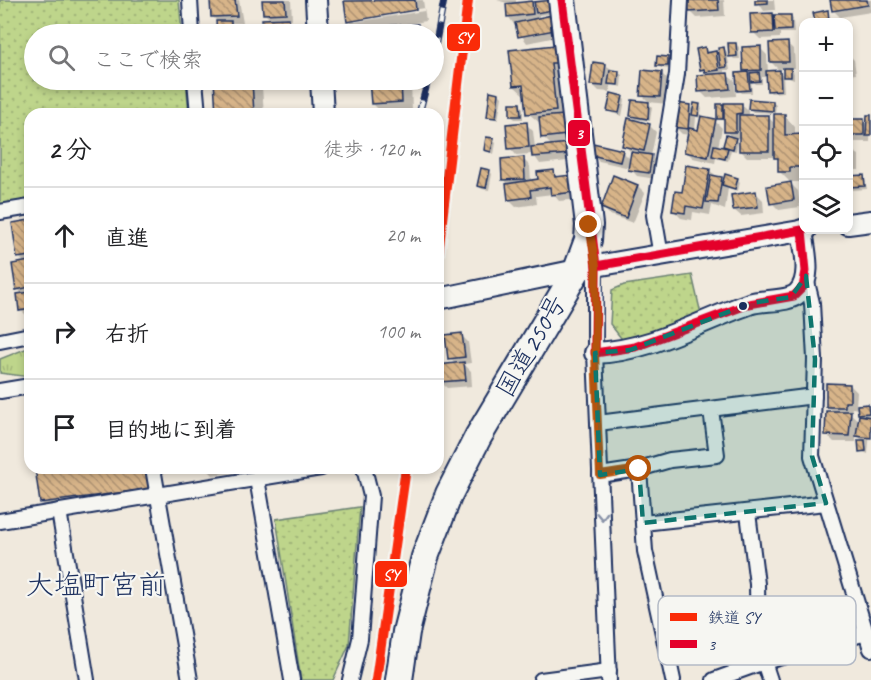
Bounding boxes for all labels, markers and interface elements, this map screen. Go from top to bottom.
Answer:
map controls [799,18,853,234]
button: + [799,18,853,72]
line badge: SY [446,23,481,52]
search box [24,24,444,90]
text: SY [456,28,475,48]
icon: search [45,41,78,74]
text: ここで検索 [93,46,203,74]
button: − [799,72,853,126]
line badge: 3 [567,119,591,147]
text: 3 [575,124,584,144]
button: locate [799,126,853,180]
text: 2 分 [48,133,92,166]
text: 徒歩 · 120 m [324,137,420,162]
button: layers [799,180,853,234]
route end [575,211,601,237]
icon: ahead [48,219,81,252]
text: 20 m [386,223,420,248]
text: 直進 [105,224,149,252]
street label: 国道250号 [488,289,574,403]
unlabelled marker [737,300,749,312]
icon: right [48,315,81,348]
text: 100 m [377,319,420,344]
text: 右折 [105,320,149,348]
icon: arrive [48,411,81,444]
text: 目的地に到着 [105,416,237,444]
route start [625,455,651,481]
one-way arrow [596,512,609,521]
line badge: SY [374,560,408,588]
text: SY [383,565,402,585]
district label: 大塩町宮前 [26,567,166,602]
legend [658,596,856,665]
text: 鉄道 SY [708,608,763,628]
text: 3 [708,635,717,655]

